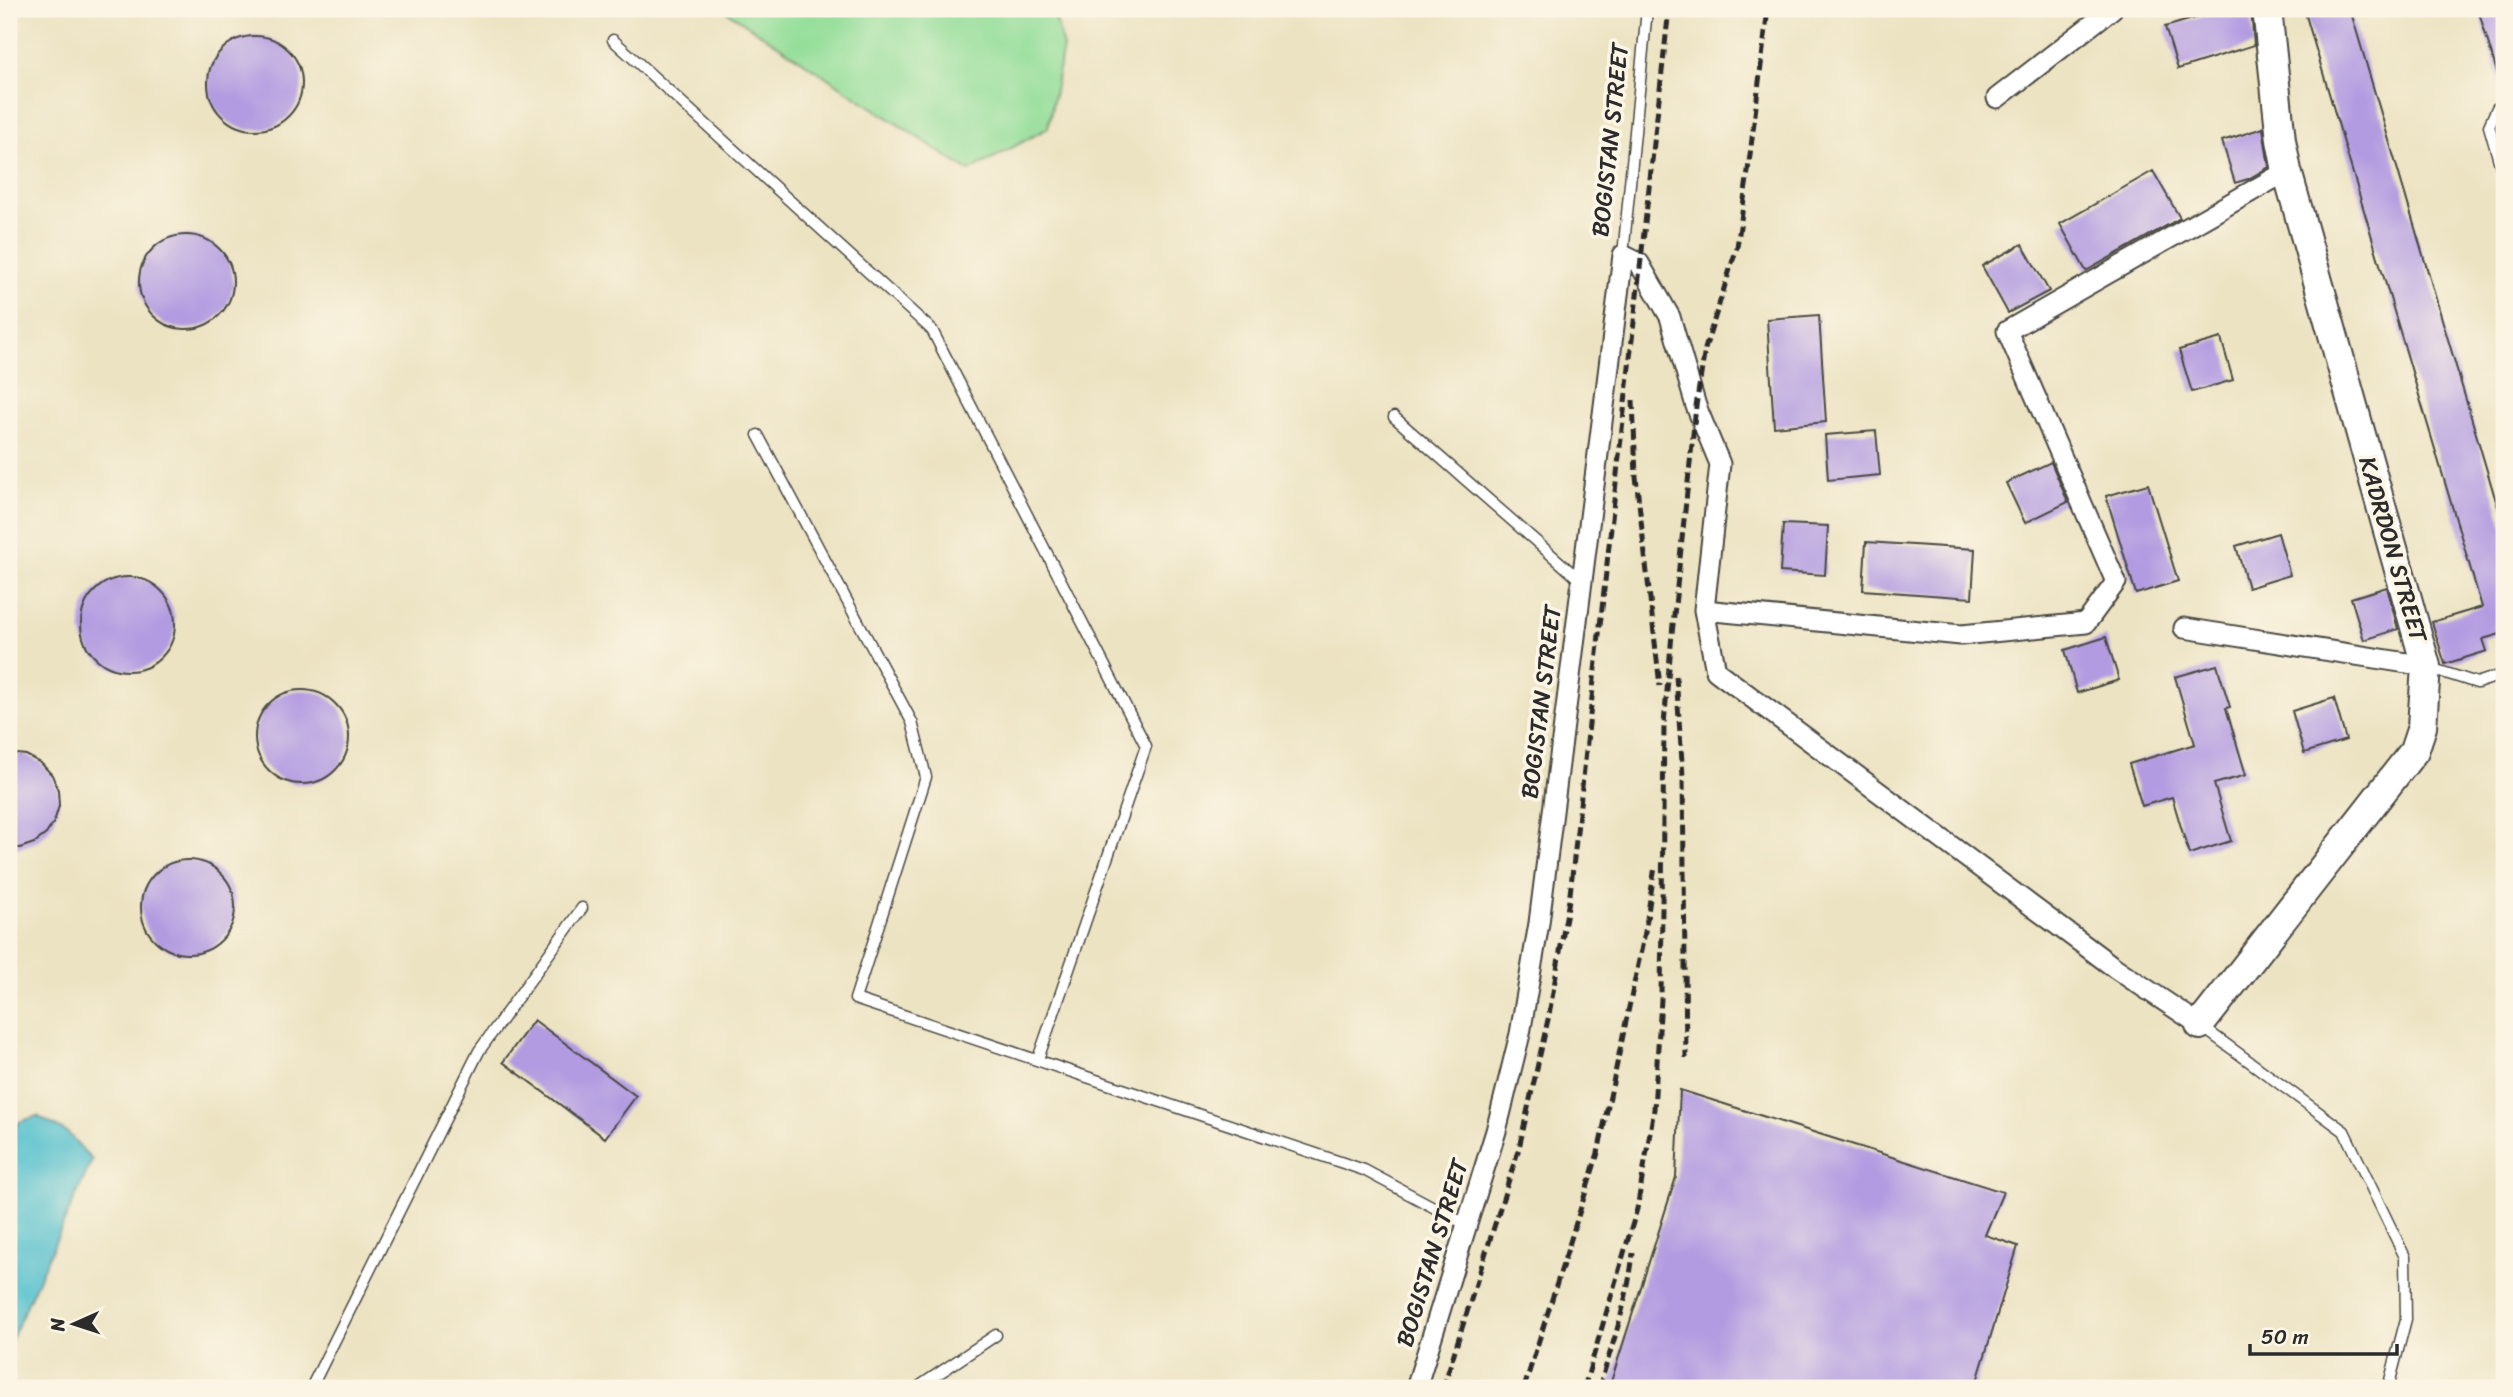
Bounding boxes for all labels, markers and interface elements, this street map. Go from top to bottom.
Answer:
street label: BOGISTAN STREET [1579,39,1641,239]
street label: KADRDON STREET [2346,451,2440,649]
street label: BOGISTAN STREET [1508,601,1574,801]
street label: BOGISTAN STREET [1384,1152,1481,1352]
north arrow [38,1288,108,1358]
scale bar [2250,1313,2398,1357]
text: N [41,1317,74,1333]
text: 50 m [2261,1318,2309,1356]

